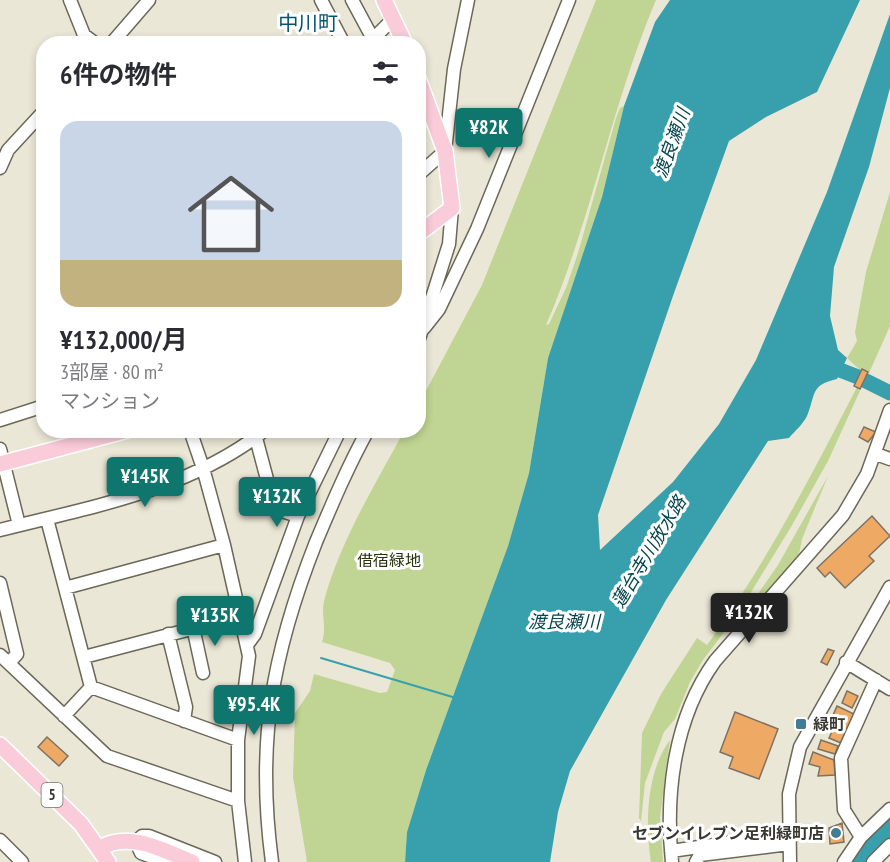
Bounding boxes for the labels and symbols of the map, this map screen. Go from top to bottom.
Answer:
district label: 中川町 [278,10,338,36]
water label: 渡良瀬川 [648,103,695,181]
pin: ¥82K [453,108,525,159]
pin: ¥145K [103,457,187,508]
pin: ¥132K [235,477,319,528]
water label: 蓮台寺川放水路 [606,490,692,612]
park label: 借宿緑地 [357,550,421,570]
pin: ¥132K [707,593,791,644]
pin: ¥135K [173,596,257,647]
water label: 渡良瀬川 [528,610,602,633]
pin: ¥95.4K [205,685,303,736]
place label: 緑町 [813,714,845,734]
marker: 緑町 [794,717,808,731]
road number: 5 [42,783,62,807]
place label: セブンイレブン足利緑町店 [632,823,824,843]
marker: セブンイレブン足利緑町店 [829,826,843,840]

